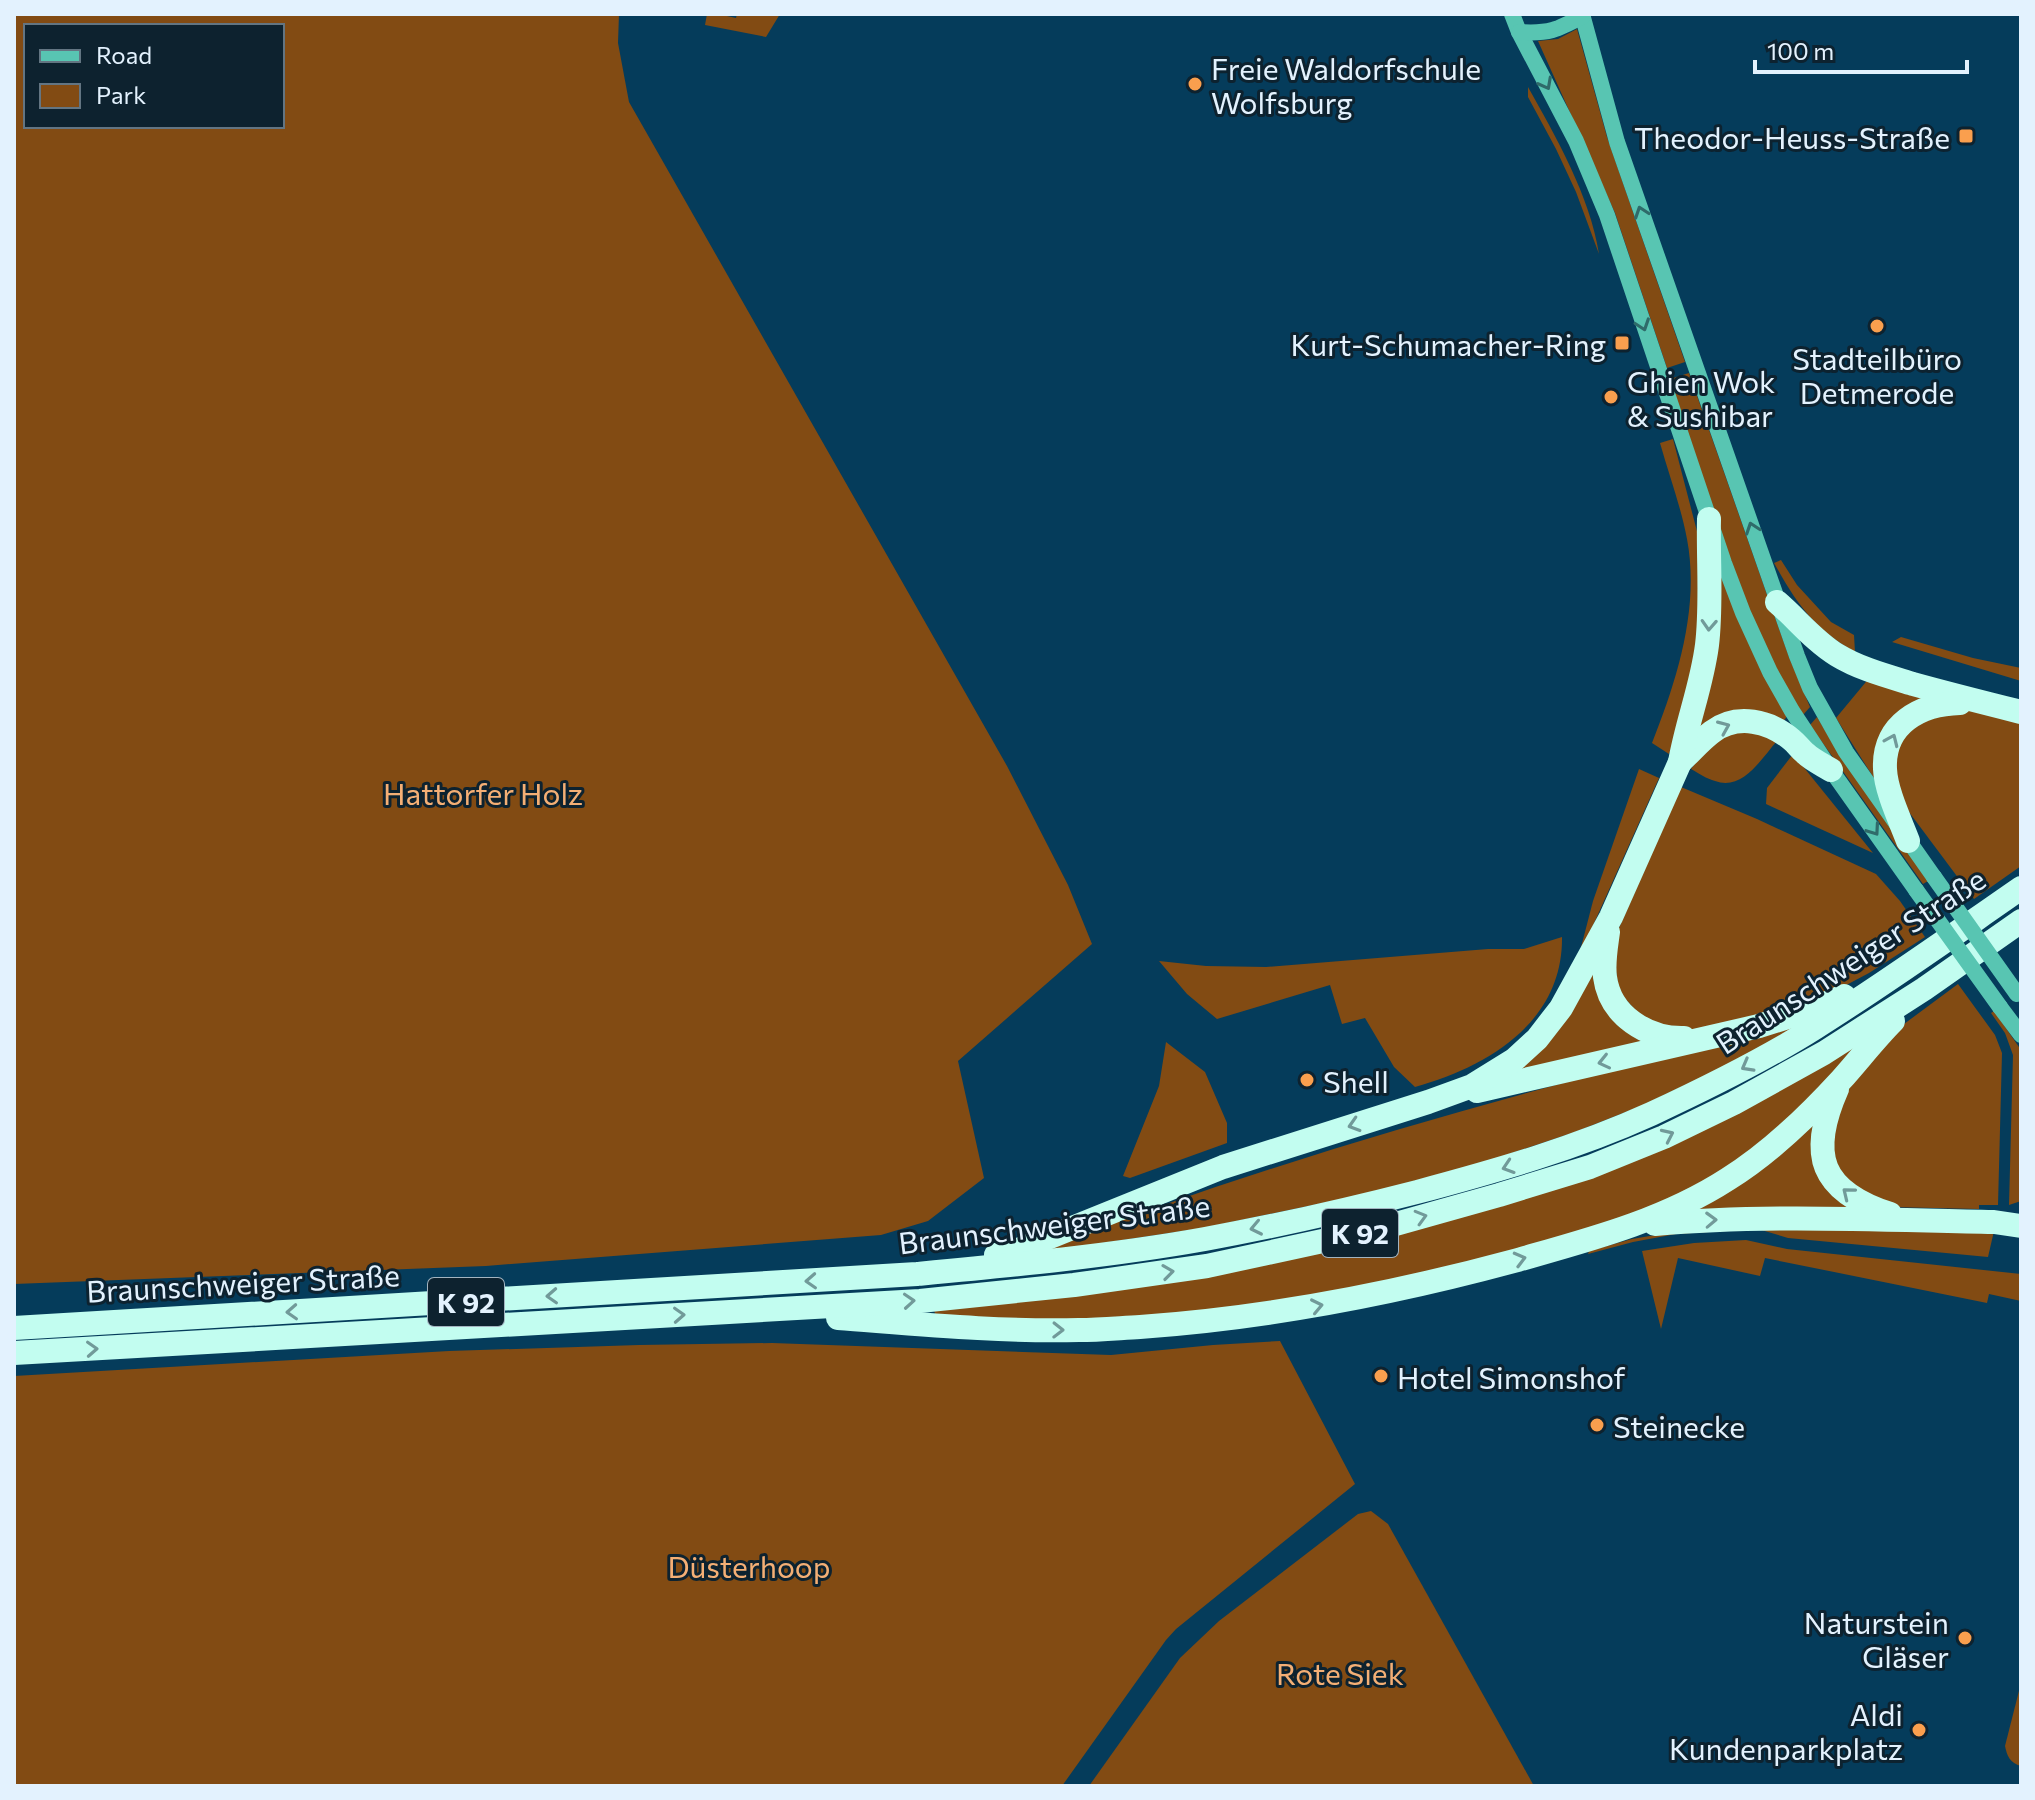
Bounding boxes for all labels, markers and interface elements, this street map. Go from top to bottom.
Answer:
legend [24,24,284,128]
scale bar [1755,24,1967,74]
text: 100 m [1767,36,1834,65]
text: Road [96,40,152,69]
place label: Freie Waldorfschule Wolfsburg [1211,49,1481,120]
marker: Freie Waldorfschule Wolfsburg [1186,75,1204,93]
one-way arrow [1536,76,1551,91]
text: Park [96,80,146,109]
place label: Theodor-Heuss-Straße [1634,118,1950,155]
marker: Theodor-Heuss-Straße [1957,127,1975,145]
one-way arrow [1634,206,1651,220]
one-way arrow [1634,317,1650,331]
marker: Stadteilbüro Detmerode [1868,317,1886,335]
place label: Kurt-Schumacher-Ring [1291,325,1606,362]
marker: Kurt-Schumacher-Ring [1613,334,1631,352]
place label: Stadteilbüro Detmerode [1792,339,1962,410]
place label: Ghien Wok & Sushibar [1627,362,1775,433]
marker: Ghien Wok & Sushibar [1602,388,1620,406]
one-way arrow [1745,522,1761,536]
one-way arrow [1700,619,1717,632]
one-way arrow [1716,721,1730,737]
one-way arrow [1883,734,1899,749]
park label: Hattorfer Holz [383,774,583,811]
one-way arrow [1864,821,1879,835]
street label: Braunschweiger Straße [1708,859,1992,1061]
one-way arrow [1597,1053,1611,1070]
one-way arrow [1742,1056,1756,1072]
place label: Shell [1323,1062,1389,1099]
marker: Shell [1298,1071,1316,1089]
one-way arrow [1347,1116,1361,1132]
one-way arrow [1659,1128,1674,1144]
one-way arrow [1502,1157,1516,1173]
street label: Braunschweiger Straße [896,1186,1212,1260]
one-way arrow [1843,1188,1857,1203]
road number: K 92 [1322,1209,1398,1257]
one-way arrow [1414,1210,1428,1226]
one-way arrow [1705,1212,1718,1229]
one-way arrow [1249,1219,1263,1236]
one-way arrow [1513,1252,1527,1268]
street label: Braunschweiger Straße [85,1255,401,1309]
one-way arrow [1161,1264,1174,1281]
one-way arrow [804,1272,817,1289]
road number: K 92 [428,1278,504,1326]
one-way arrow [545,1288,558,1305]
one-way arrow [903,1293,916,1310]
one-way arrow [1309,1298,1323,1315]
one-way arrow [285,1303,298,1320]
one-way arrow [673,1307,686,1324]
one-way arrow [1052,1321,1065,1339]
one-way arrow [86,1341,99,1358]
place label: Hotel Simonshof [1397,1358,1626,1395]
marker: Hotel Simonshof [1372,1367,1390,1385]
place label: Steinecke [1613,1407,1745,1444]
marker: Steinecke [1588,1416,1606,1434]
park label: Düsterhoop [667,1547,831,1584]
place label: Naturstein Gläser [1804,1603,1949,1674]
marker: Naturstein Gläser [1956,1629,1974,1647]
park label: Rote Siek [1276,1654,1404,1691]
place label: Aldi Kundenparkplatz [1669,1695,1903,1766]
marker: Aldi Kundenparkplatz [1910,1721,1928,1739]

